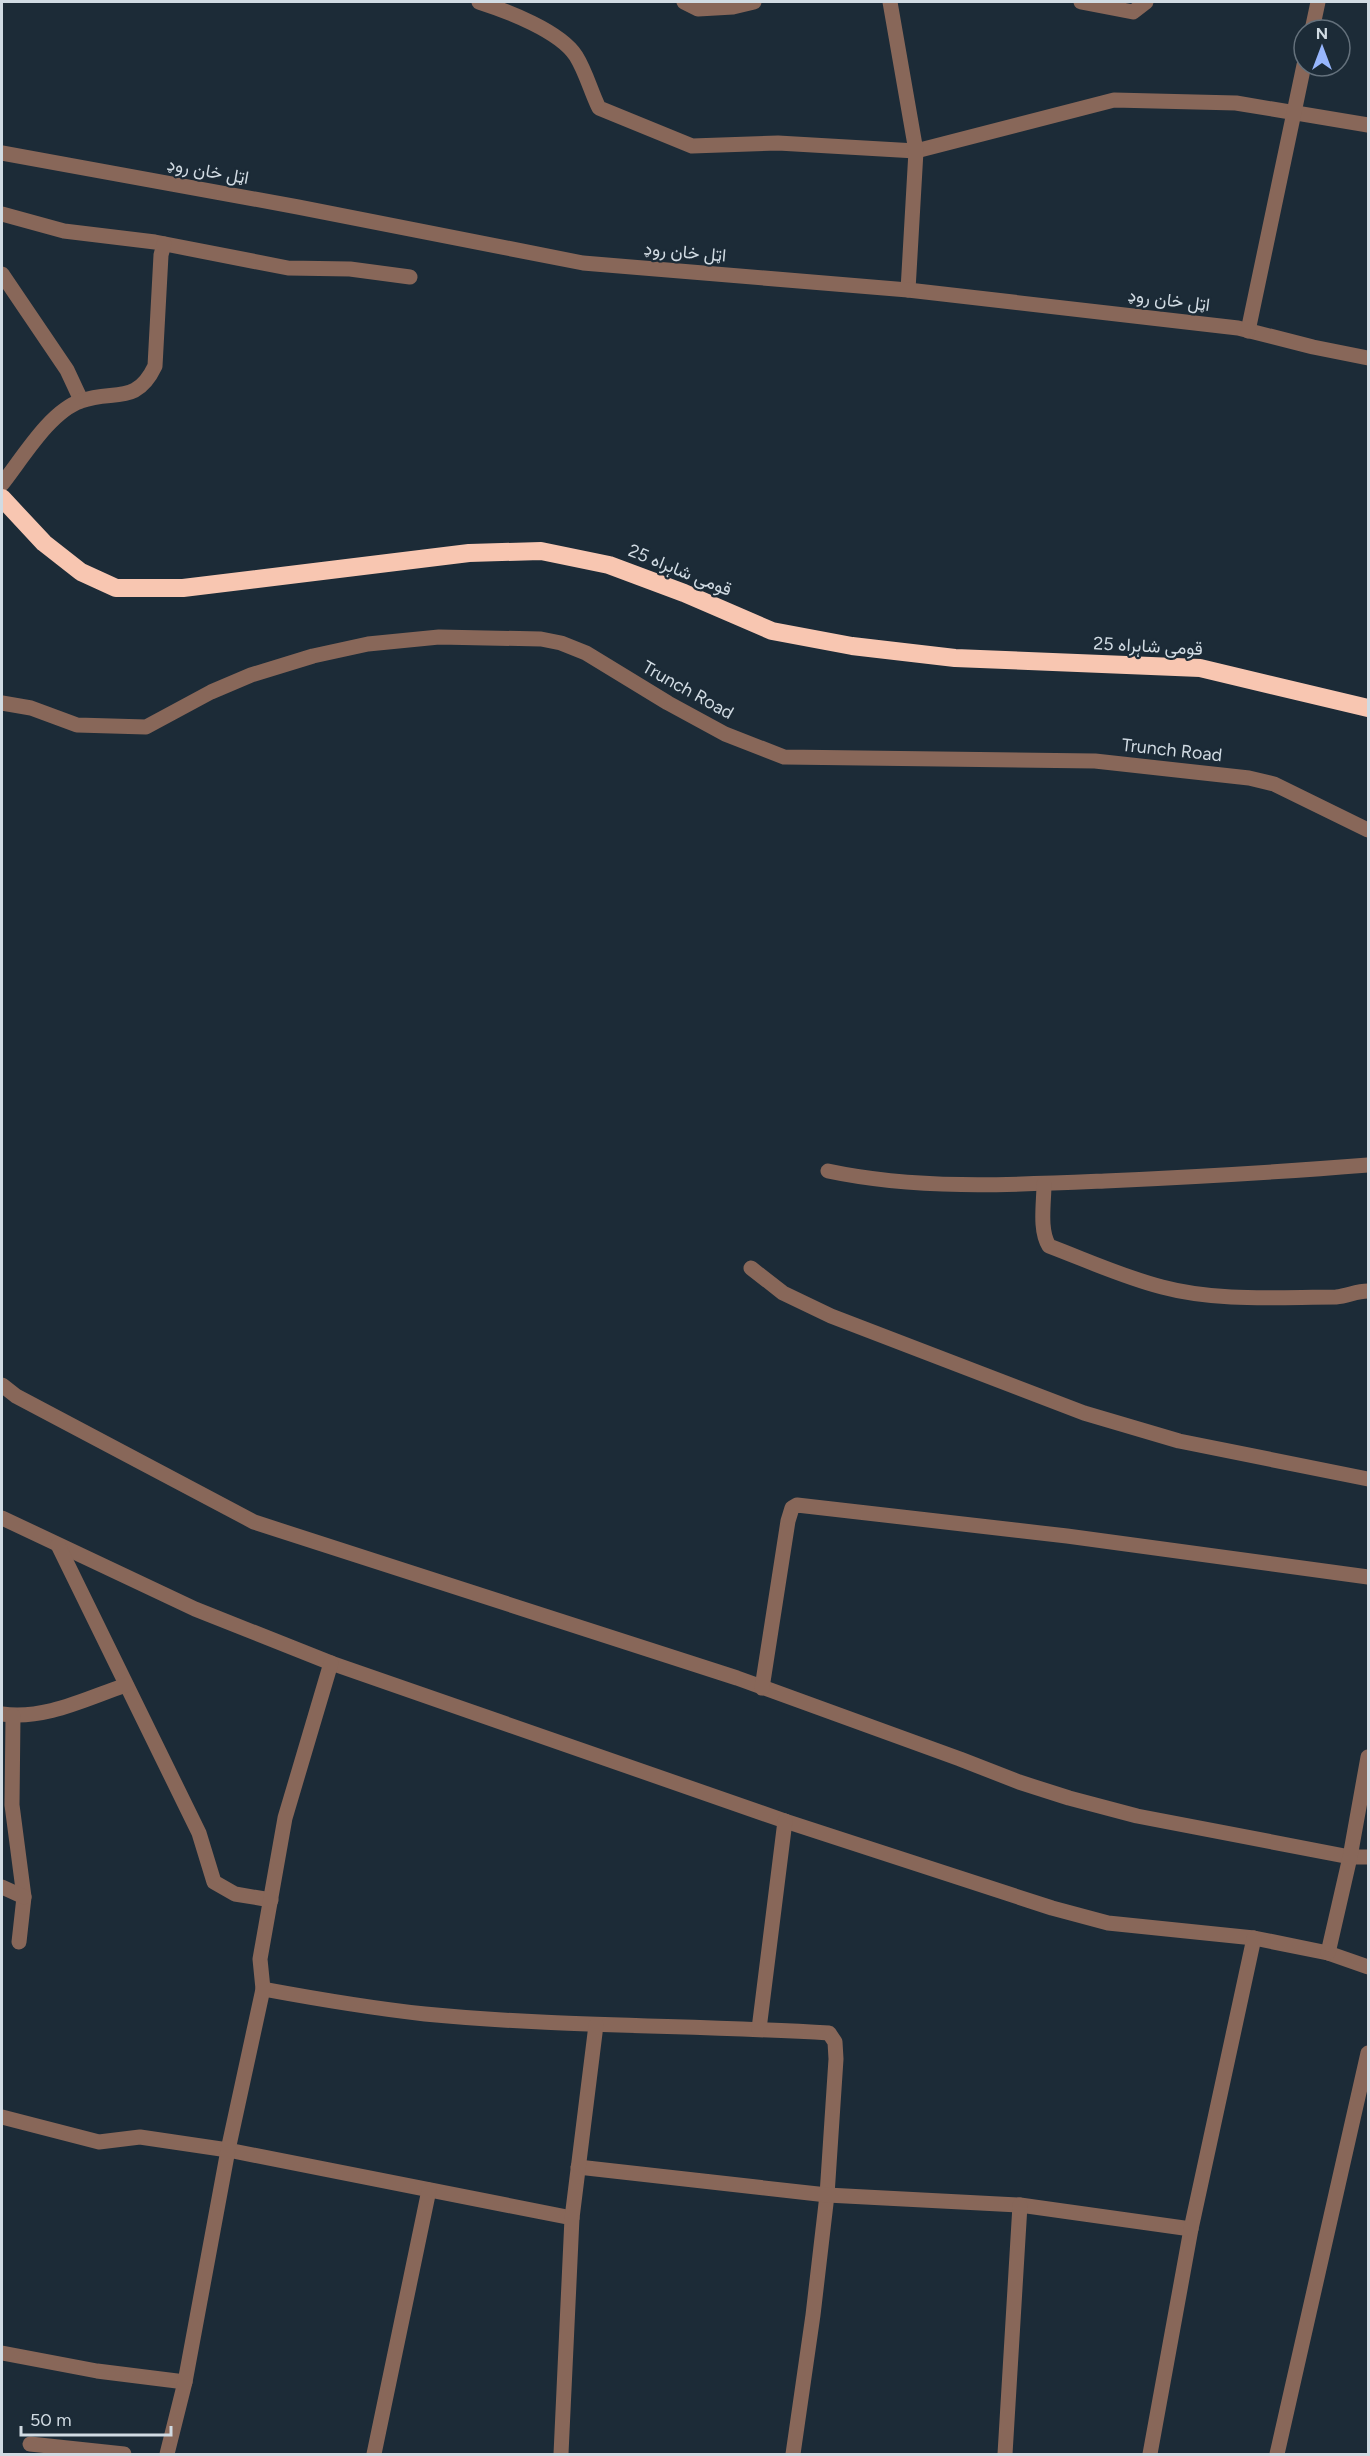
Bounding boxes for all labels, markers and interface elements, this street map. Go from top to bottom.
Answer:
north arrow [1292,18,1352,78]
text: N [1316,24,1328,43]
street label: اټل خان روډ [165,153,251,189]
street label: اټل خان روډ [643,237,727,267]
street label: اټل خان روډ [1127,284,1211,316]
street label: قومی شاہراہ 25 [625,539,735,602]
street label: قومی شاہراہ 25 [1093,632,1203,661]
street label: Trunch Road [639,656,737,724]
street label: Trunch Road [1121,734,1223,766]
scale bar [21,2399,171,2437]
text: 50 m [30,2409,72,2431]

